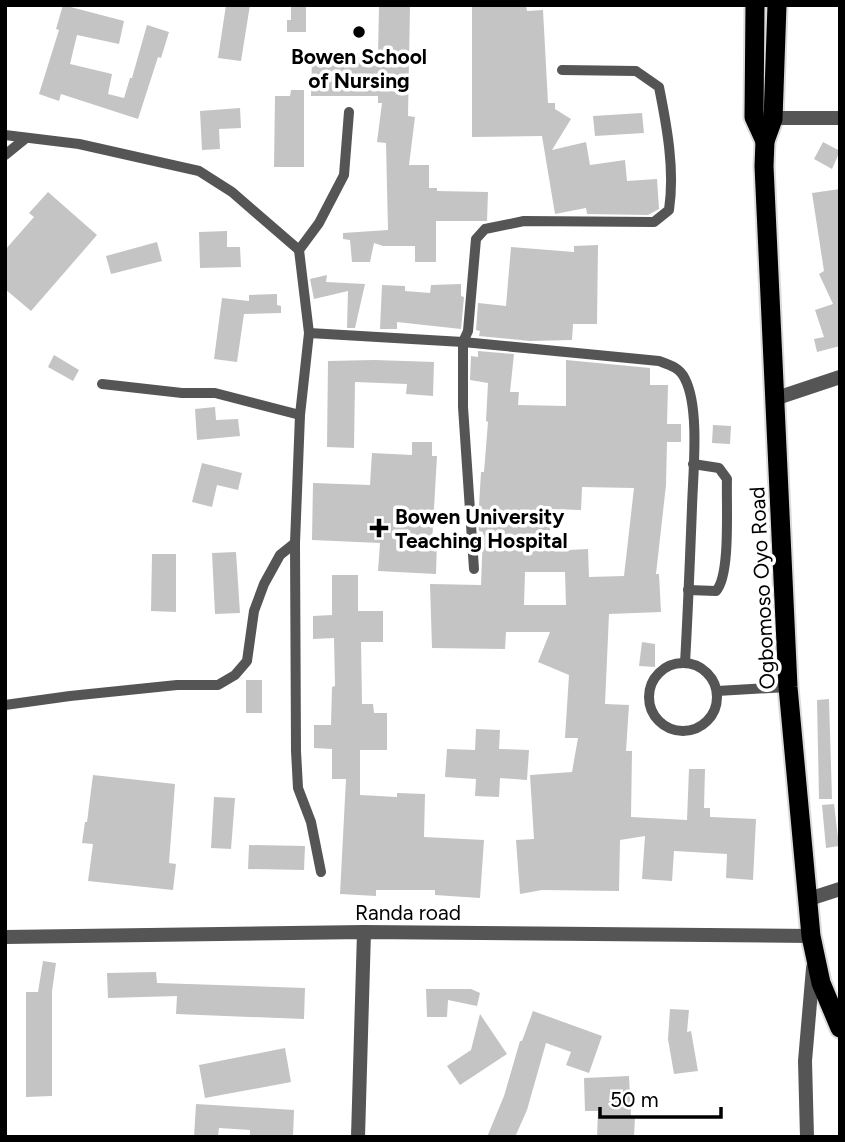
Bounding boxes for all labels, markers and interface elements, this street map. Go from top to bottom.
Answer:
marker: Bowen School of Nursing [351,24,367,40]
place label: Bowen School of Nursing [291,44,427,93]
street label: Ogbomoso Oyo Road [744,486,780,690]
place label: Bowen University Teaching Hospital [395,504,568,553]
marker: Bowen University Teaching Hospital [369,518,389,538]
street label: Randa road [355,900,461,925]
scale bar [600,1076,721,1120]
text: 50 m [610,1087,659,1112]

